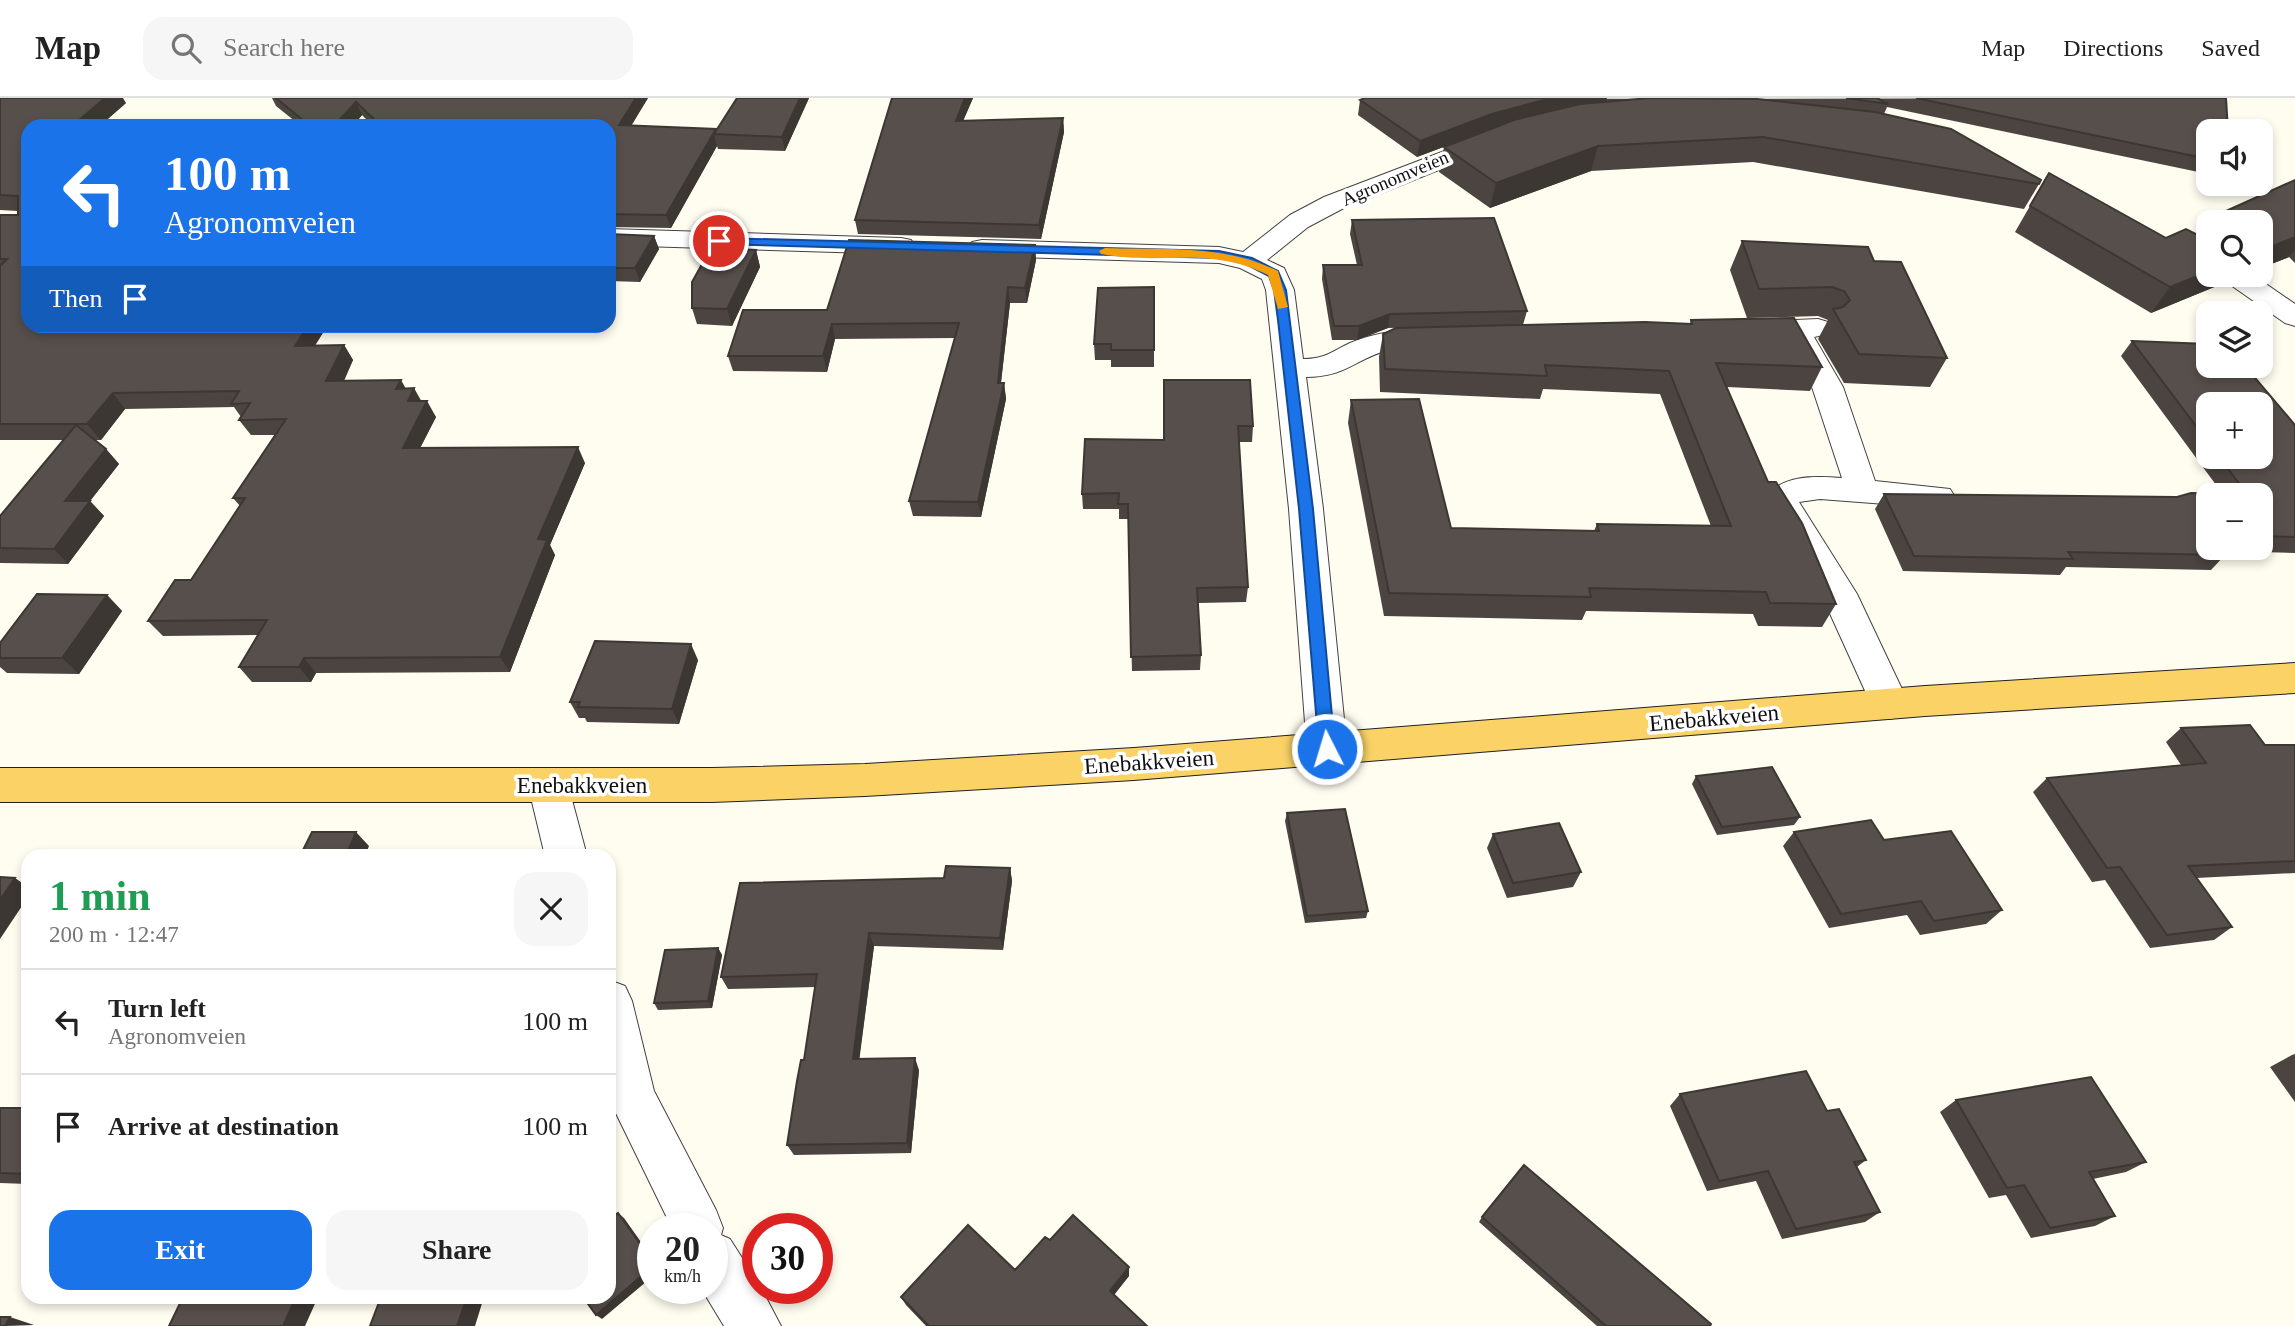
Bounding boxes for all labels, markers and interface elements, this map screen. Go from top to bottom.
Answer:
search box [143,17,633,80]
icon: search [167,29,205,67]
text: Map [35,30,101,66]
text: Search here [223,33,345,62]
text: Map [1981,35,2025,61]
text: Directions [2063,35,2163,61]
text: Saved [2201,35,2260,61]
map controls [2196,119,2273,560]
button: sound [2196,119,2273,196]
text: 100 m [164,146,291,201]
street label: Agronomveien [1338,146,1452,210]
icon: left [49,147,140,238]
text: Agronomveien [164,204,356,240]
button: search [2196,210,2273,287]
pin [689,211,749,271]
icon: arrive [700,222,738,260]
icon: arrive [116,280,154,318]
text: Then [49,284,102,313]
button: layers [2196,301,2273,378]
button: + [2196,392,2273,469]
button: − [2196,483,2273,560]
street label: Enebakkveien [1648,700,1780,736]
position arrow [1290,712,1364,786]
street label: Enebakkveien [1083,745,1215,779]
street label: Enebakkveien [517,773,648,798]
button: close [514,872,588,946]
text: 1 min [49,873,151,919]
text: 200 m · 12:47 [49,922,179,947]
text: Turn left [108,994,206,1023]
icon: left [49,1003,87,1041]
text: 100 m [522,1007,588,1036]
text: Agronomveien [108,1024,246,1049]
icon: arrive [49,1108,87,1146]
text: Arrive at destination [108,1112,339,1141]
text: 100 m [522,1112,588,1141]
button: Exit [49,1210,312,1290]
button: Share [326,1210,588,1290]
speed limit sign: 30 [742,1213,833,1304]
text: 20 [665,1230,700,1269]
text: km/h [664,1266,701,1286]

